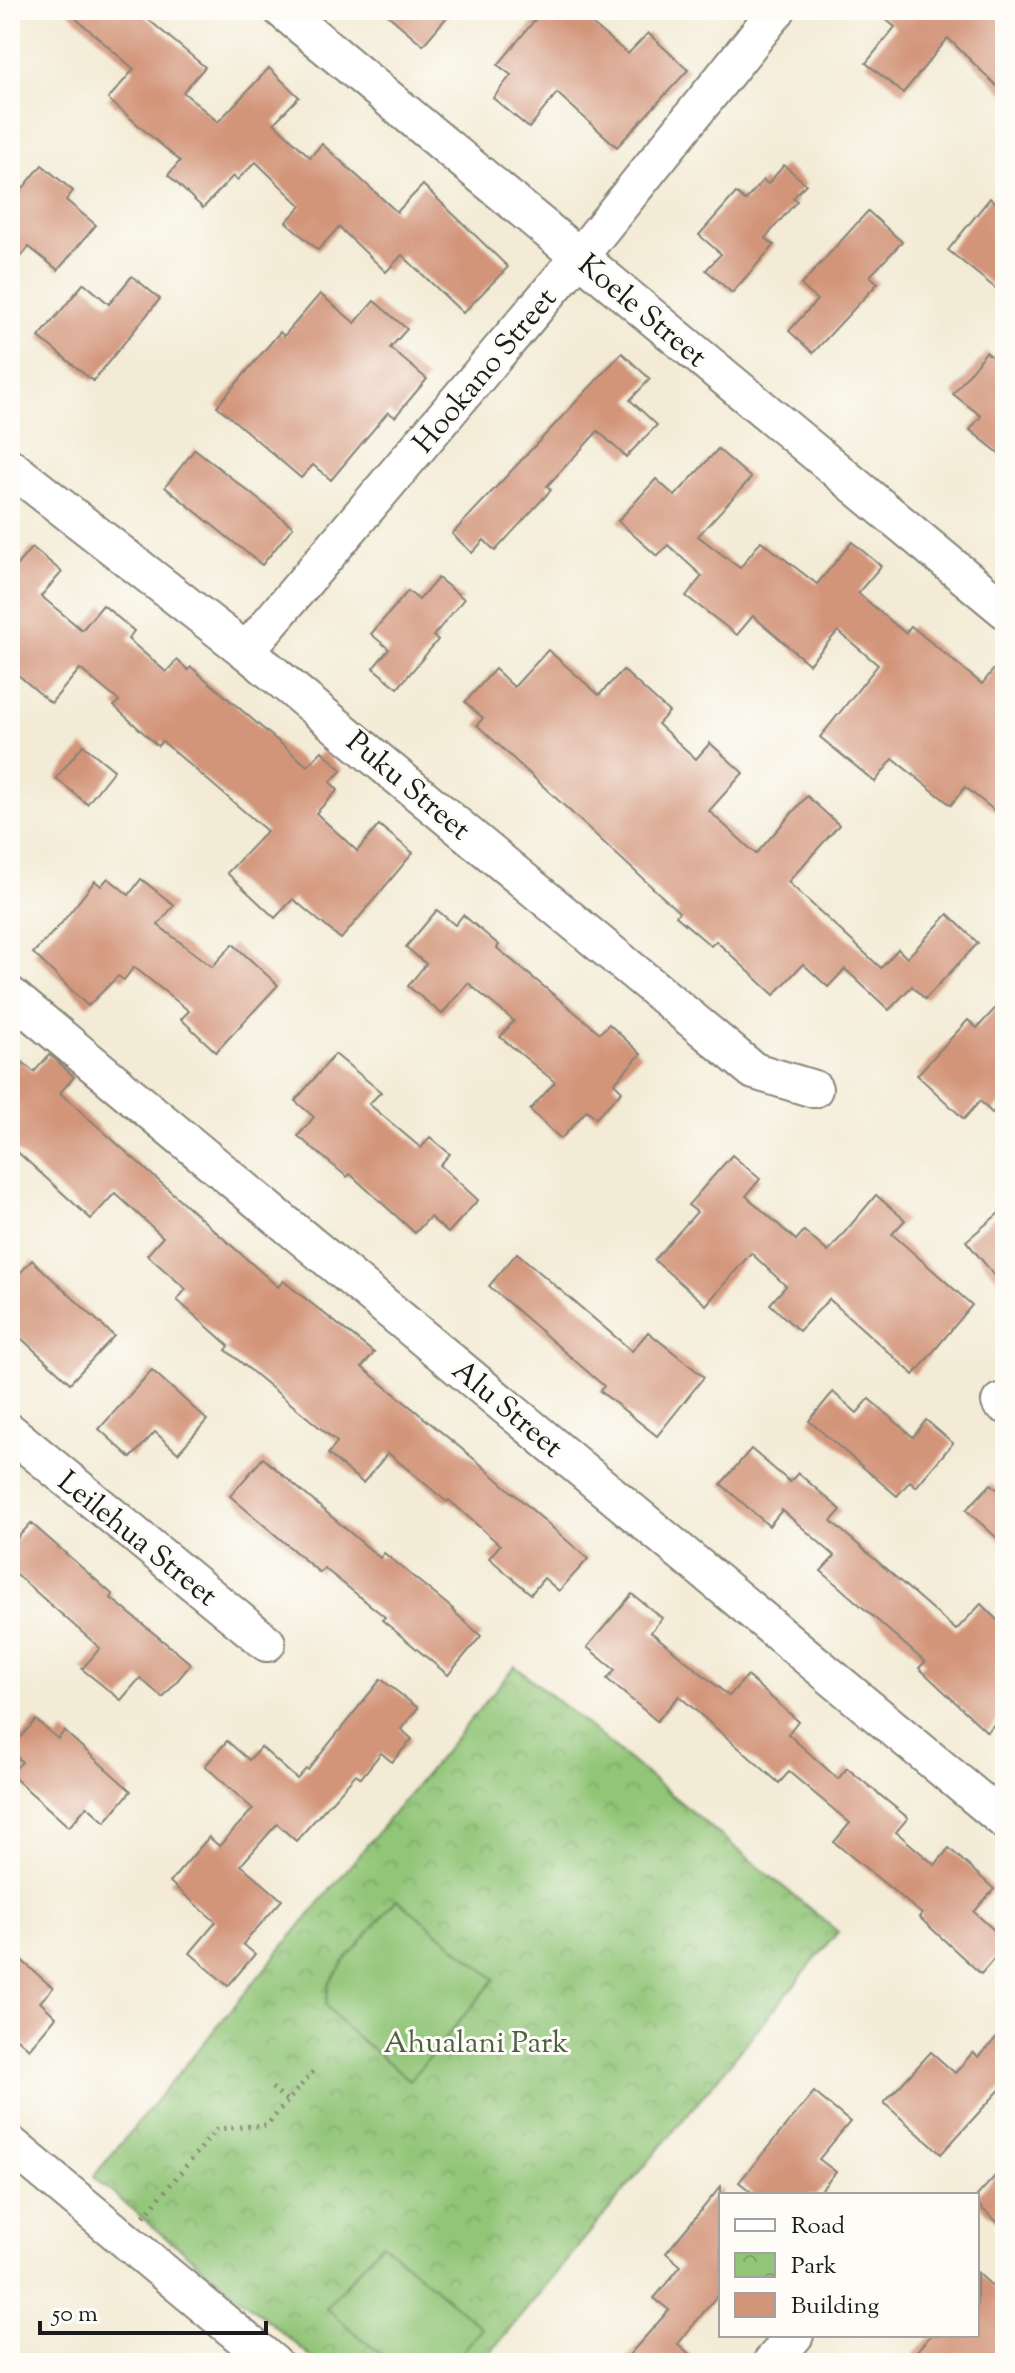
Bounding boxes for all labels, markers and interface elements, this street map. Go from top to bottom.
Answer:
street label: Koele Street [568,245,715,379]
street label: Hookano Street [404,280,568,464]
street label: Puku Street [336,722,479,852]
street label: Alu Street [441,1351,571,1469]
street label: Leilehua Street [47,1462,226,1618]
park label: Ahualani Park [384,2023,568,2066]
legend [719,2193,979,2337]
text: Road [791,2210,845,2244]
text: Park [791,2250,837,2284]
scale bar [40,2285,266,2335]
text: Building [791,2290,880,2324]
text: 50 m [50,2298,98,2332]

